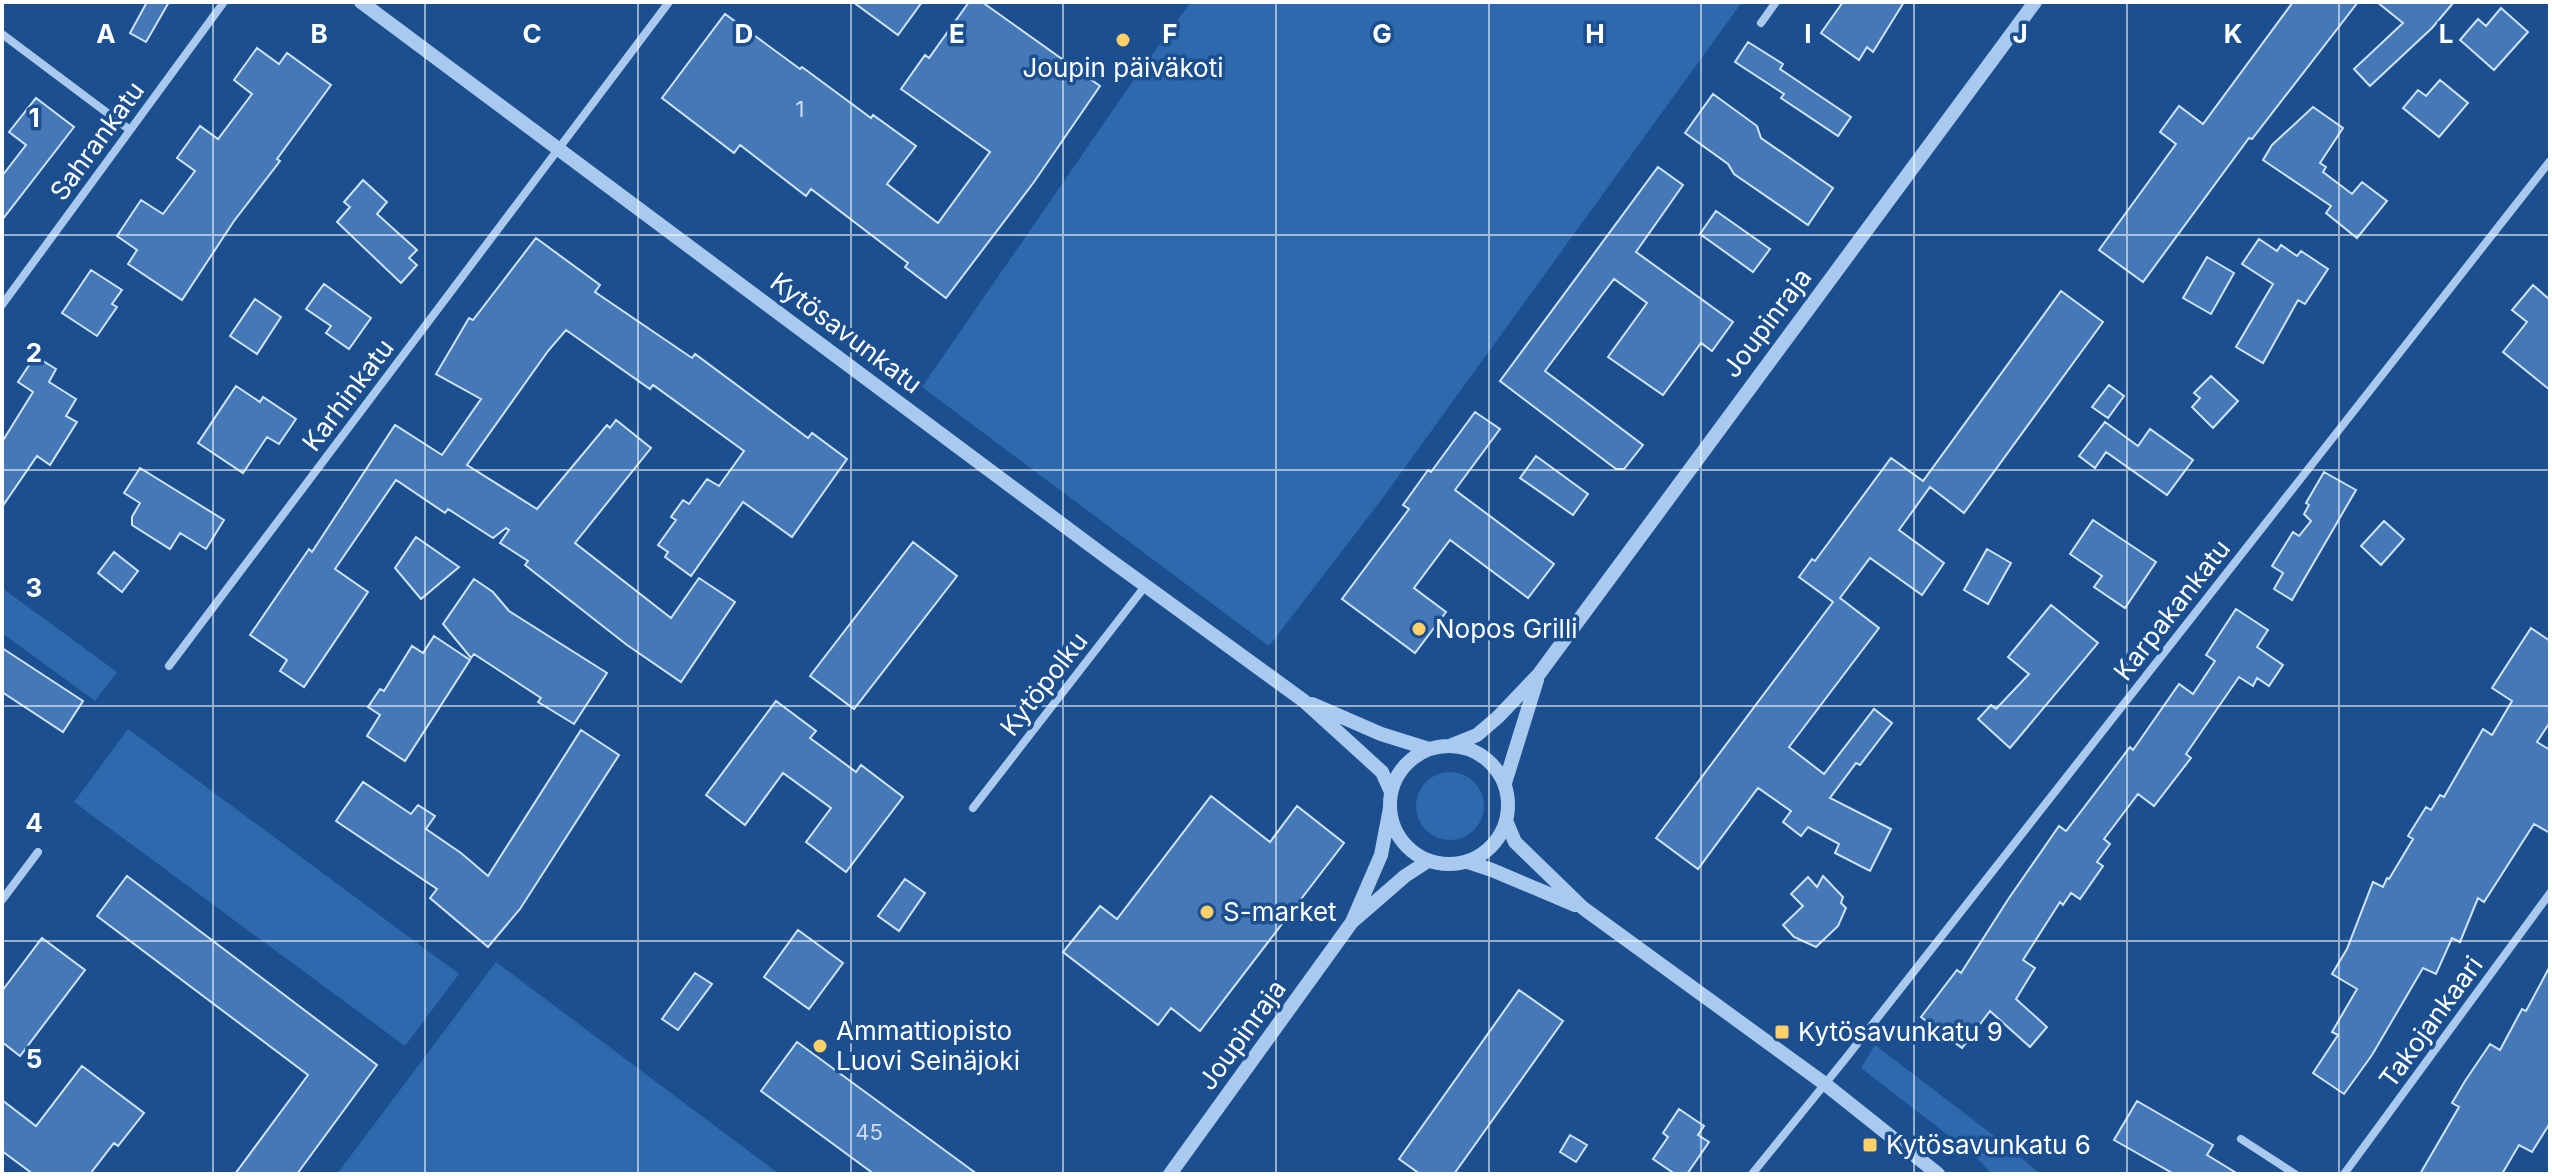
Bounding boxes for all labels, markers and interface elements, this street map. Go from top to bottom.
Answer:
text: A [96,18,116,49]
text: B [310,18,328,49]
text: C [522,18,542,49]
text: D [735,18,753,49]
text: E [949,18,965,49]
text: F [1162,18,1178,49]
text: G [1372,18,1392,49]
text: H [1585,18,1605,49]
text: I [1804,18,1812,49]
text: J [2012,18,2028,49]
text: K [2224,18,2243,49]
text: L [2439,18,2453,49]
marker: Joupin päiväkoti [1114,31,1132,49]
place label: Joupin päiväkoti [1023,52,1223,83]
street label: Sahrankatu [43,75,150,206]
house number: 1 [796,96,804,122]
text: 1 [28,102,40,133]
street label: Joupinraja [1716,262,1818,383]
street label: Kytösavunkatu [765,266,928,400]
street label: Karhinkatu [295,333,400,457]
text: 2 [26,337,42,368]
street label: Karpakankatu [2107,533,2236,686]
text: 3 [26,572,42,603]
place label: Nopos Grilli [1435,613,1578,644]
marker: Nopos Grilli [1410,620,1428,638]
street label: Kytöpolku [994,626,1094,742]
text: 4 [25,807,43,838]
place label: S-market [1223,896,1337,927]
marker: S-market [1198,903,1216,921]
street label: Takojankaari [2373,950,2489,1094]
street label: Joupinraja [1191,974,1292,1096]
place label: Ammattiopisto Luovi Seinäjoki [836,1015,1020,1076]
place label: Kytösavunkatu 9 [1798,1016,2003,1047]
marker: Kytösavunkatu 9 [1773,1023,1791,1041]
marker: Ammattiopisto Luovi Seinäjoki [811,1037,829,1055]
text: 5 [26,1043,42,1074]
house number: 45 [855,1119,883,1145]
place label: Kytösavunkatu 6 [1886,1129,2091,1160]
marker: Kytösavunkatu 6 [1861,1136,1879,1154]

